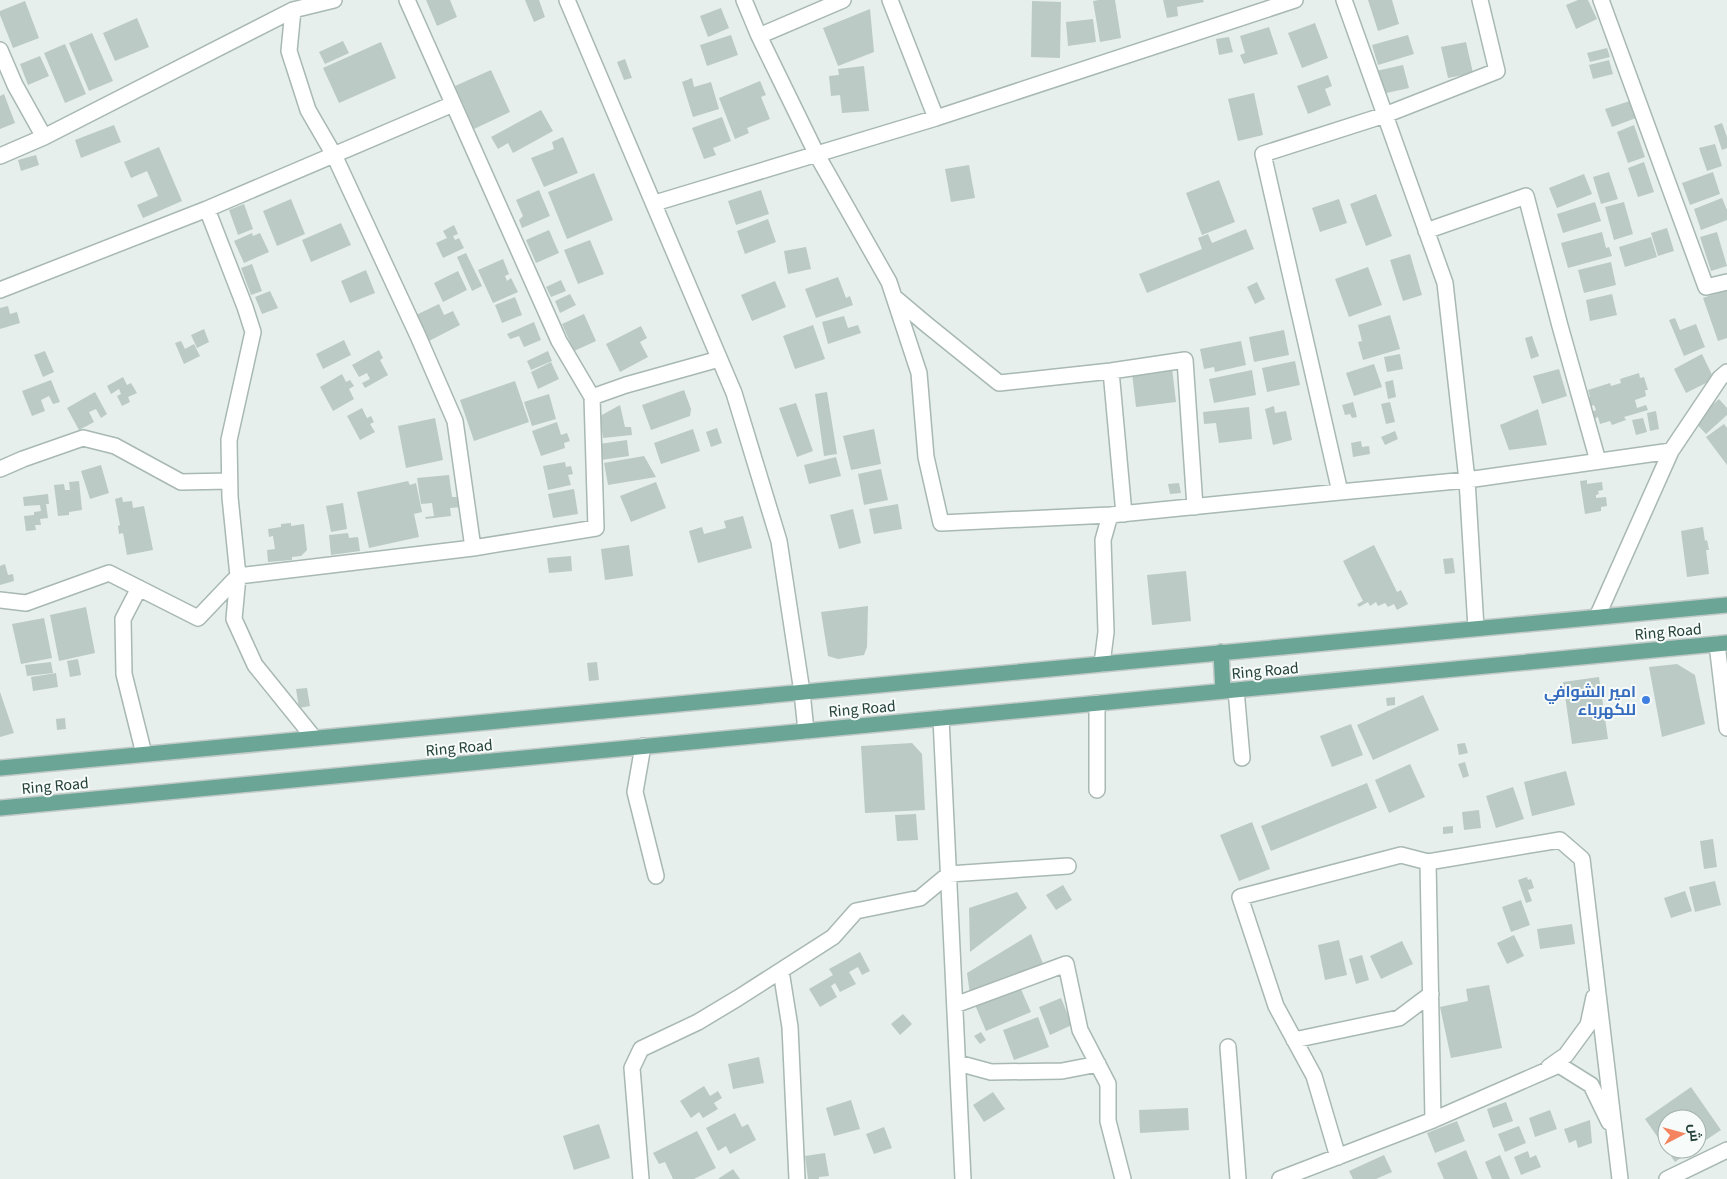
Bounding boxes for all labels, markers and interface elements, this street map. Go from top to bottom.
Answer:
street label: Ring Road [1634,618,1703,646]
street label: Ring Road [1231,657,1300,685]
place label: امير الشوافي للكهرباء [1544,681,1636,721]
marker: امير الشوافي للكهرباء [1640,694,1652,706]
street label: Ring Road [828,695,897,723]
street label: Ring Road [425,734,494,762]
street label: Ring Road [21,772,90,800]
north arrow [1657,1109,1707,1159]
text: ش [1683,1123,1705,1143]

